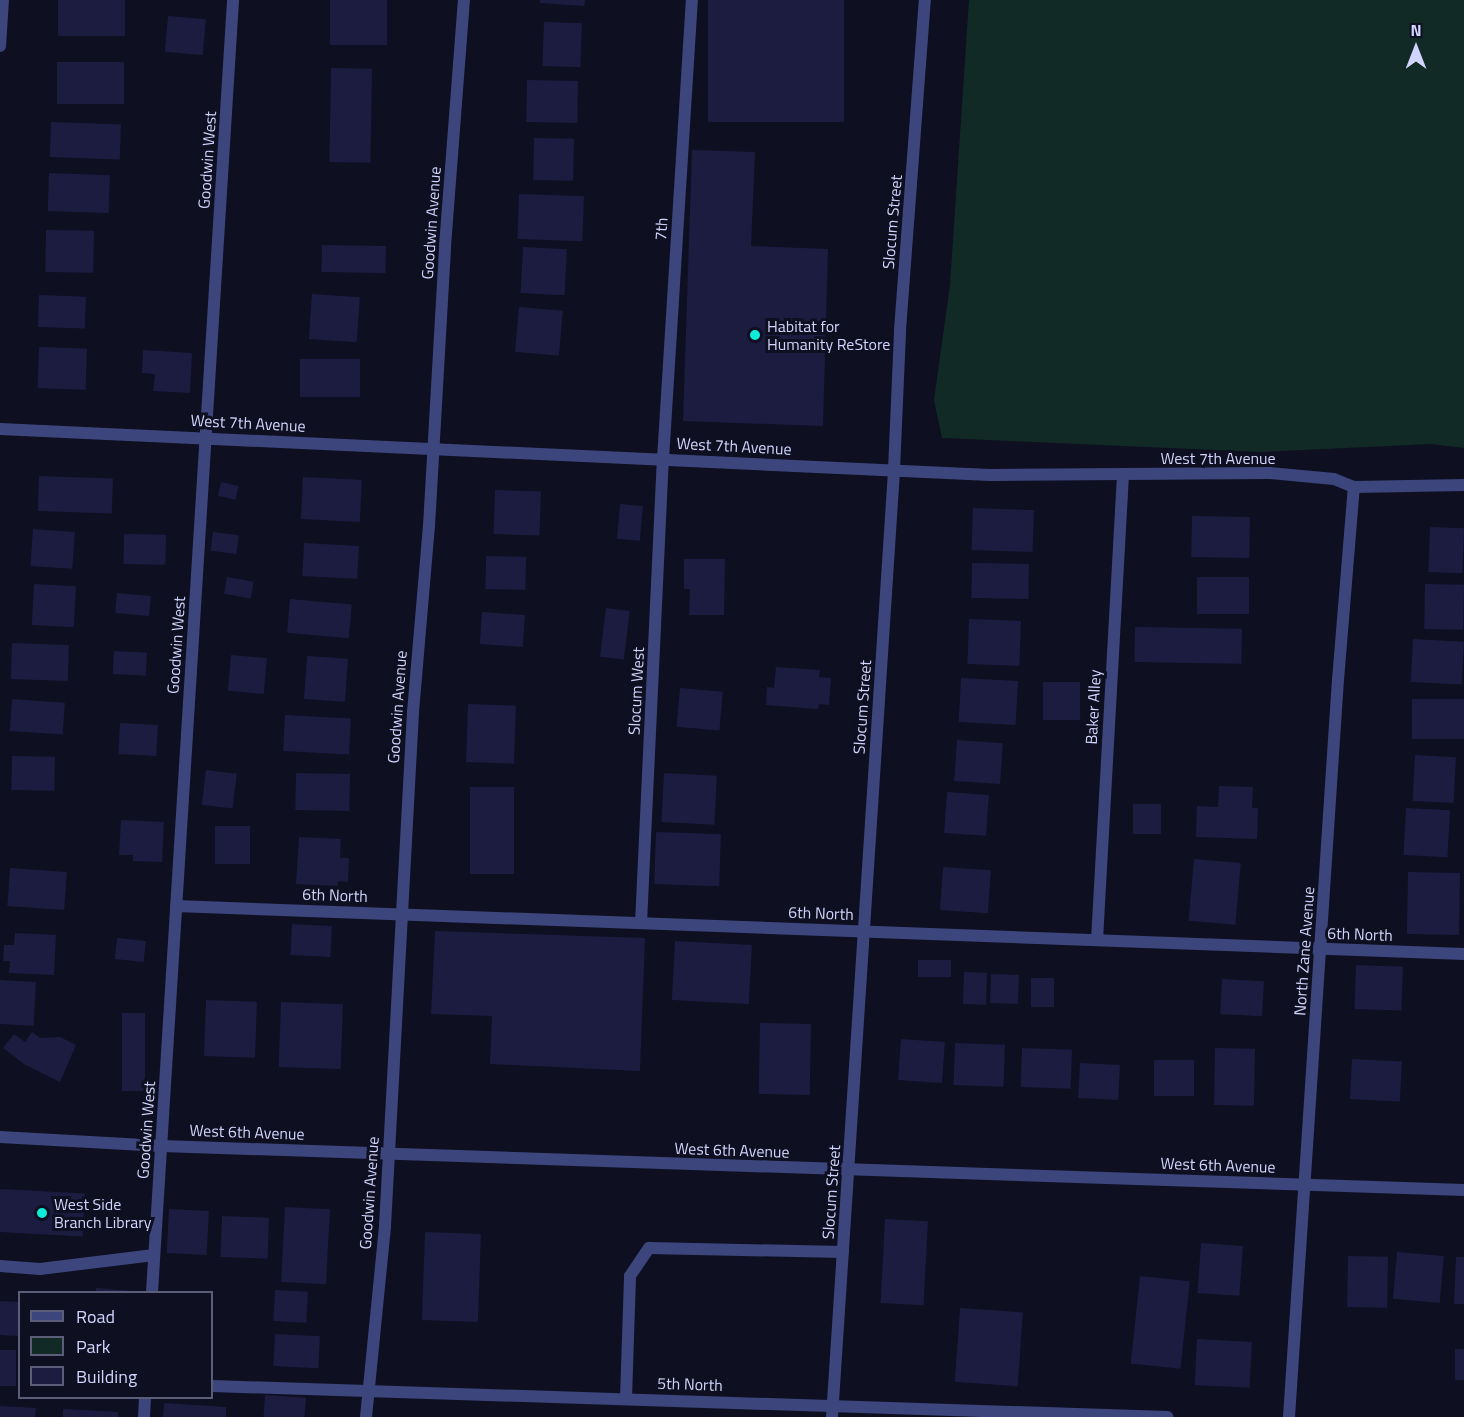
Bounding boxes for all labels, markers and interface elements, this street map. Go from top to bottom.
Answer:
north arrow [1386,18,1446,78]
text: N [1410,18,1422,42]
street label: Goodwin West [194,110,220,210]
street label: Goodwin Avenue [417,166,445,280]
street label: Slocum Street [878,174,906,270]
street label: 7th [651,217,671,241]
place label: Habitat for Humanity ReStore [767,316,890,354]
marker: Habitat for Humanity ReStore [748,328,762,342]
street label: West 7th Avenue [190,410,306,436]
street label: West 7th Avenue [676,433,792,459]
street label: West 7th Avenue [1160,448,1276,468]
street label: Goodwin West [163,595,189,695]
street label: Slocum West [624,646,648,736]
street label: Goodwin Avenue [383,650,411,764]
street label: Slocum Street [849,659,875,755]
street label: Baker Alley [1081,669,1105,745]
street label: 6th North [302,884,368,906]
street label: North Zane Avenue [1290,886,1318,1016]
street label: 6th North [788,902,854,924]
street label: 6th North [1327,923,1393,945]
street label: Goodwin West [133,1080,159,1180]
street label: West 6th Avenue [189,1120,305,1144]
street label: Goodwin Avenue [355,1136,383,1250]
street label: West 6th Avenue [674,1138,790,1162]
street label: Slocum Street [818,1144,844,1240]
street label: West 6th Avenue [1160,1153,1276,1177]
place label: West Side Branch Library [54,1194,151,1232]
marker: West Side Branch Library [35,1206,49,1220]
legend [18,1291,213,1399]
text: Road [76,1303,115,1330]
text: Park [76,1333,110,1360]
text: Building [76,1363,137,1390]
street label: 5th North [657,1373,723,1395]

